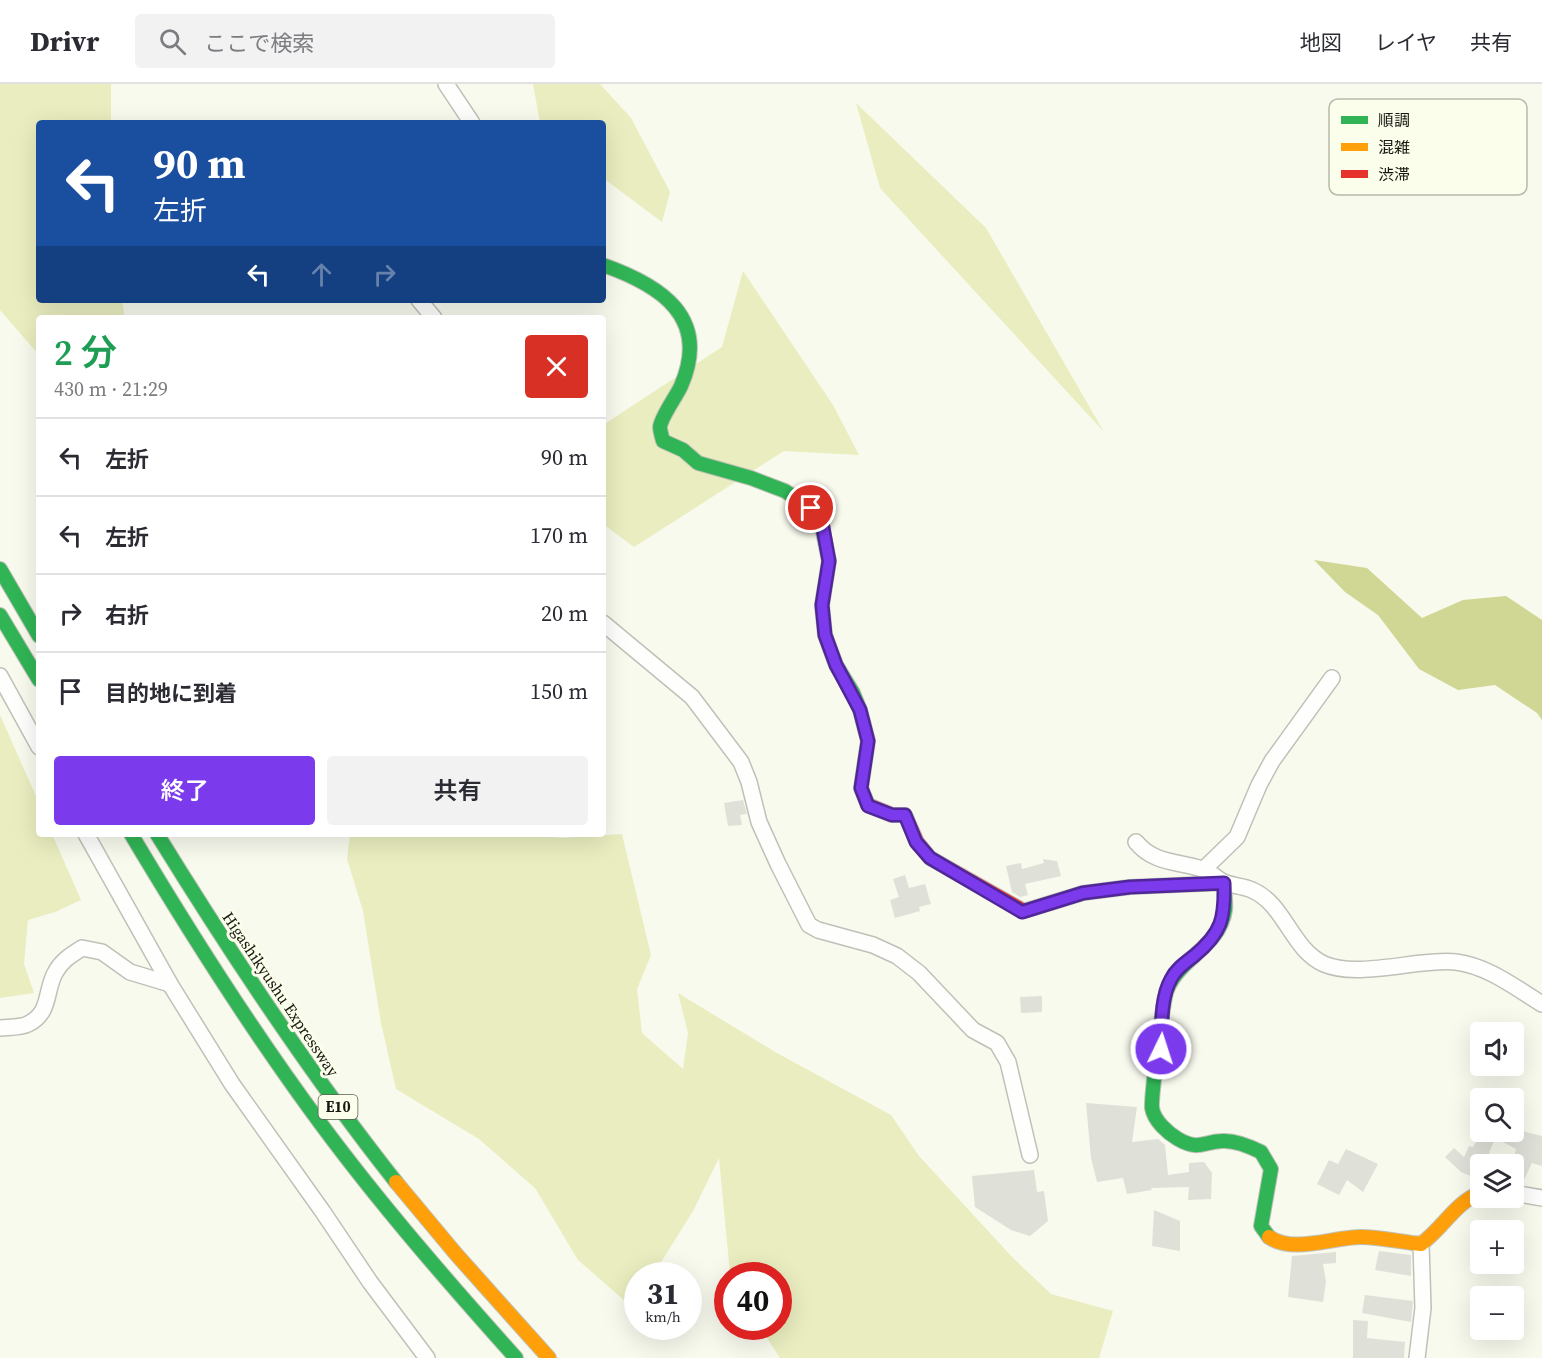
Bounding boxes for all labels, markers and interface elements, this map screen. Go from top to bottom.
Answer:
search box [135,14,555,68]
text: Drivr [30,22,99,60]
icon: search [156,25,189,58]
text: ここで検索 [204,28,314,58]
text: 地図 [1300,28,1342,57]
text: レイヤ [1375,28,1437,57]
text: 共有 [1470,28,1512,57]
legend [1329,99,1527,195]
text: 順調 [1378,109,1410,131]
text: 90 m [153,134,246,192]
text: 混雑 [1378,136,1410,158]
icon: left [54,144,132,222]
text: 渋滞 [1378,163,1410,185]
text: 左折 [153,192,207,229]
icon: left [242,258,275,291]
icon: ahead [305,258,338,291]
icon: right [368,258,401,291]
text: 2 分 [54,328,117,377]
button: close [525,335,588,398]
text: 430 m · 21:29 [54,375,168,403]
icon: left [54,441,87,474]
text: 90 m [541,442,588,472]
text: 左折 [105,444,149,474]
pin [785,482,836,533]
icon: arrive [794,491,827,524]
icon: left [54,519,87,552]
text: 170 m [530,520,588,550]
text: 左折 [105,522,149,552]
icon: right [54,597,87,630]
text: 20 m [541,598,588,628]
text: 右折 [105,600,149,630]
icon: arrive [54,675,87,708]
text: 150 m [530,676,588,706]
text: 目的地に到着 [105,678,237,708]
button: 終了 [54,756,315,825]
button: 共有 [327,756,588,825]
street label: Higashikyushu Expressway [218,907,345,1081]
position arrow [1129,1017,1193,1081]
map controls [1470,1022,1524,1340]
button: sound [1470,1022,1524,1076]
button: search [1470,1088,1524,1142]
road number: E10 [318,1095,358,1119]
button: layers [1470,1154,1524,1208]
button: + [1470,1220,1524,1274]
speed limit sign: 40 [714,1262,792,1340]
text: 31 [647,1273,679,1314]
button: − [1470,1286,1524,1340]
text: km/h [645,1306,681,1327]

